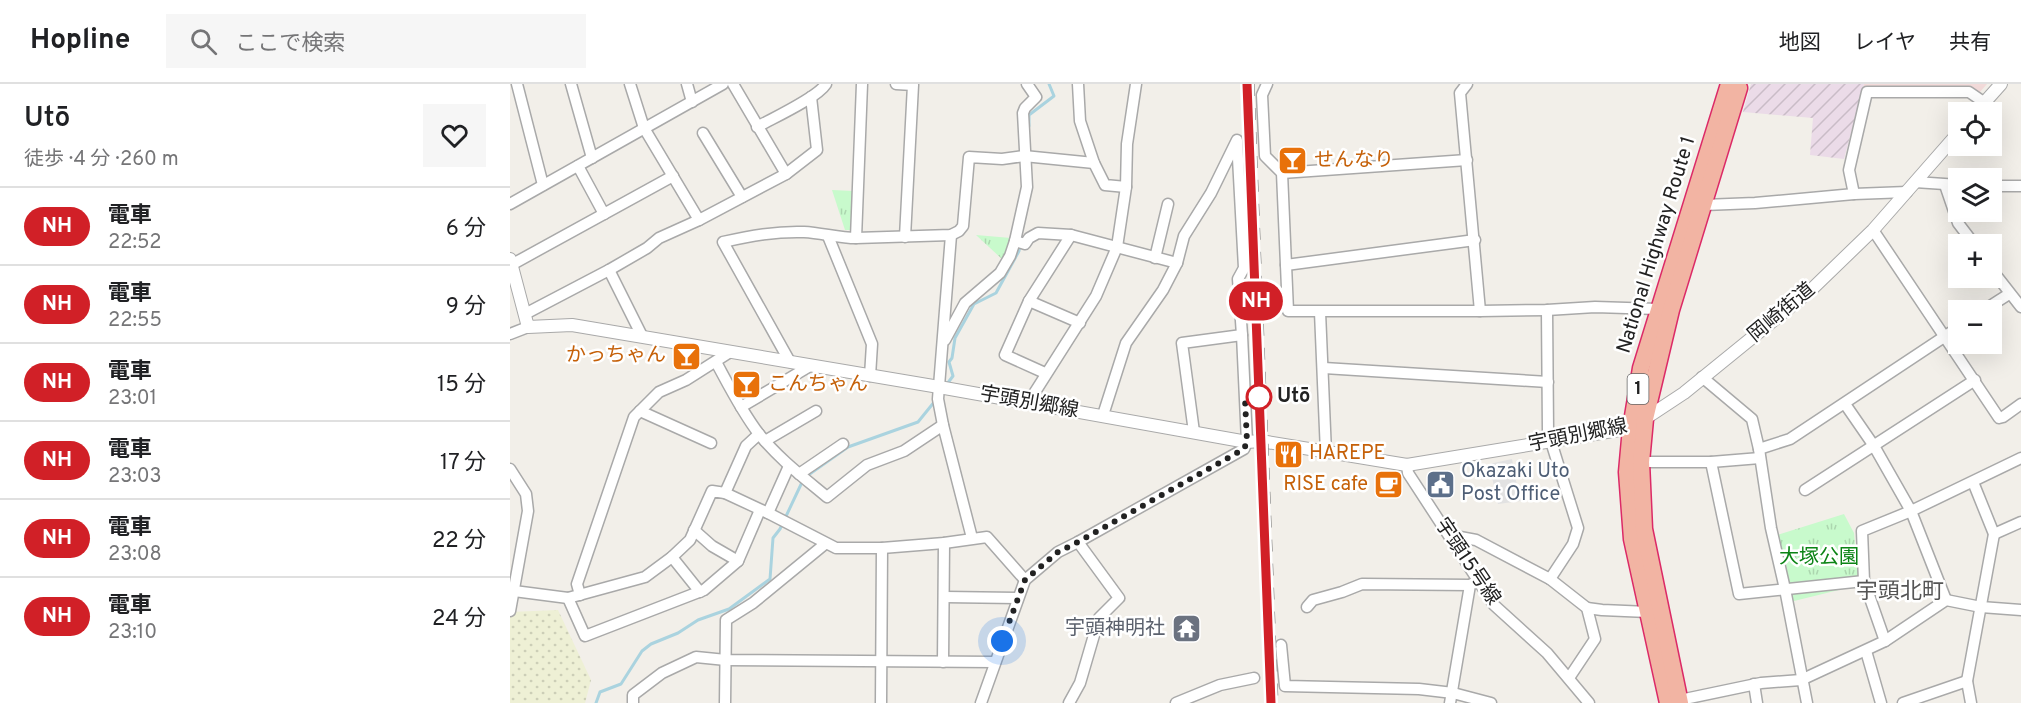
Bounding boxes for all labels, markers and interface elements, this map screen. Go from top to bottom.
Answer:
search box [166,14,586,68]
text: Hopline [30,23,130,59]
icon: search [187,25,220,58]
text: 地図 [1779,30,1821,57]
text: レイヤ [1854,30,1916,57]
text: 共有 [1949,30,1991,57]
text: ここで検索 [235,31,345,58]
text: Utō [24,101,70,137]
map controls [1948,102,2002,354]
button: locate [1948,102,2002,156]
button: heart [423,104,486,167]
street label: National Highway Route 1 [1612,133,1702,357]
bar icon: せんなり [1277,145,1309,177]
text: 徒歩 · 4 分 · 260 m [24,147,179,173]
place label: せんなり [1314,148,1394,174]
button: layers [1948,168,2002,222]
text: 電車 [108,203,152,230]
text: NH [42,213,72,240]
text: 6 分 [446,216,486,243]
text: 22:52 [108,230,162,256]
button: + [1948,234,2002,288]
street label: 岡崎街道 [1743,277,1821,349]
text: 電車 [108,281,152,308]
line badge: NH [1229,282,1283,320]
text: NH [1241,288,1271,315]
text: NH [42,291,72,318]
text: 9 分 [446,294,486,321]
button: − [1948,300,2002,354]
text: 22:55 [108,308,162,334]
bar icon: かっちゃん [671,340,703,372]
place label: かっちゃん [566,343,666,369]
text: 電車 [108,359,152,386]
text: NH [42,369,72,396]
bar icon: こんちゃん [731,369,763,401]
text: 15 分 [437,372,486,399]
place label: こんちゃん [768,372,868,398]
road number: 1 [1628,374,1648,404]
street label: 宇頭別郷線 [978,382,1080,424]
marker: Utō [1246,384,1272,410]
place label: Utō [1277,384,1310,410]
text: 23:01 [108,386,157,412]
street label: 宇頭別郷線 [1526,414,1630,458]
text: 電車 [108,437,152,464]
restaurant icon: HAREPE [1272,438,1304,470]
place label: HAREPE [1309,441,1386,467]
text: NH [42,447,72,474]
text: 17 分 [440,450,486,477]
place label: Okazaki Uto Post Office [1461,459,1570,508]
text: 23:03 [108,464,162,490]
public building icon: Okazaki Uto Post Office [1424,468,1456,500]
cafe icon: RISE cafe [1373,469,1405,501]
place label: RISE cafe [1283,472,1368,498]
street label: 宇頭15号線 [1428,513,1506,611]
text: 電車 [108,515,152,542]
text: NH [42,525,72,552]
text: 22 分 [432,528,486,555]
text: 23:08 [108,542,162,568]
park label: 大塚公園 [1779,545,1859,571]
district label: 宇頭北町 [1856,579,1944,606]
text: 電車 [108,593,152,620]
text: NH [42,603,72,630]
text: 24 分 [432,606,486,633]
temple icon: 宇頭神明社 [1170,613,1202,645]
place label: 宇頭神明社 [1065,616,1165,642]
text: 23:10 [108,620,157,646]
your location [987,626,1017,656]

